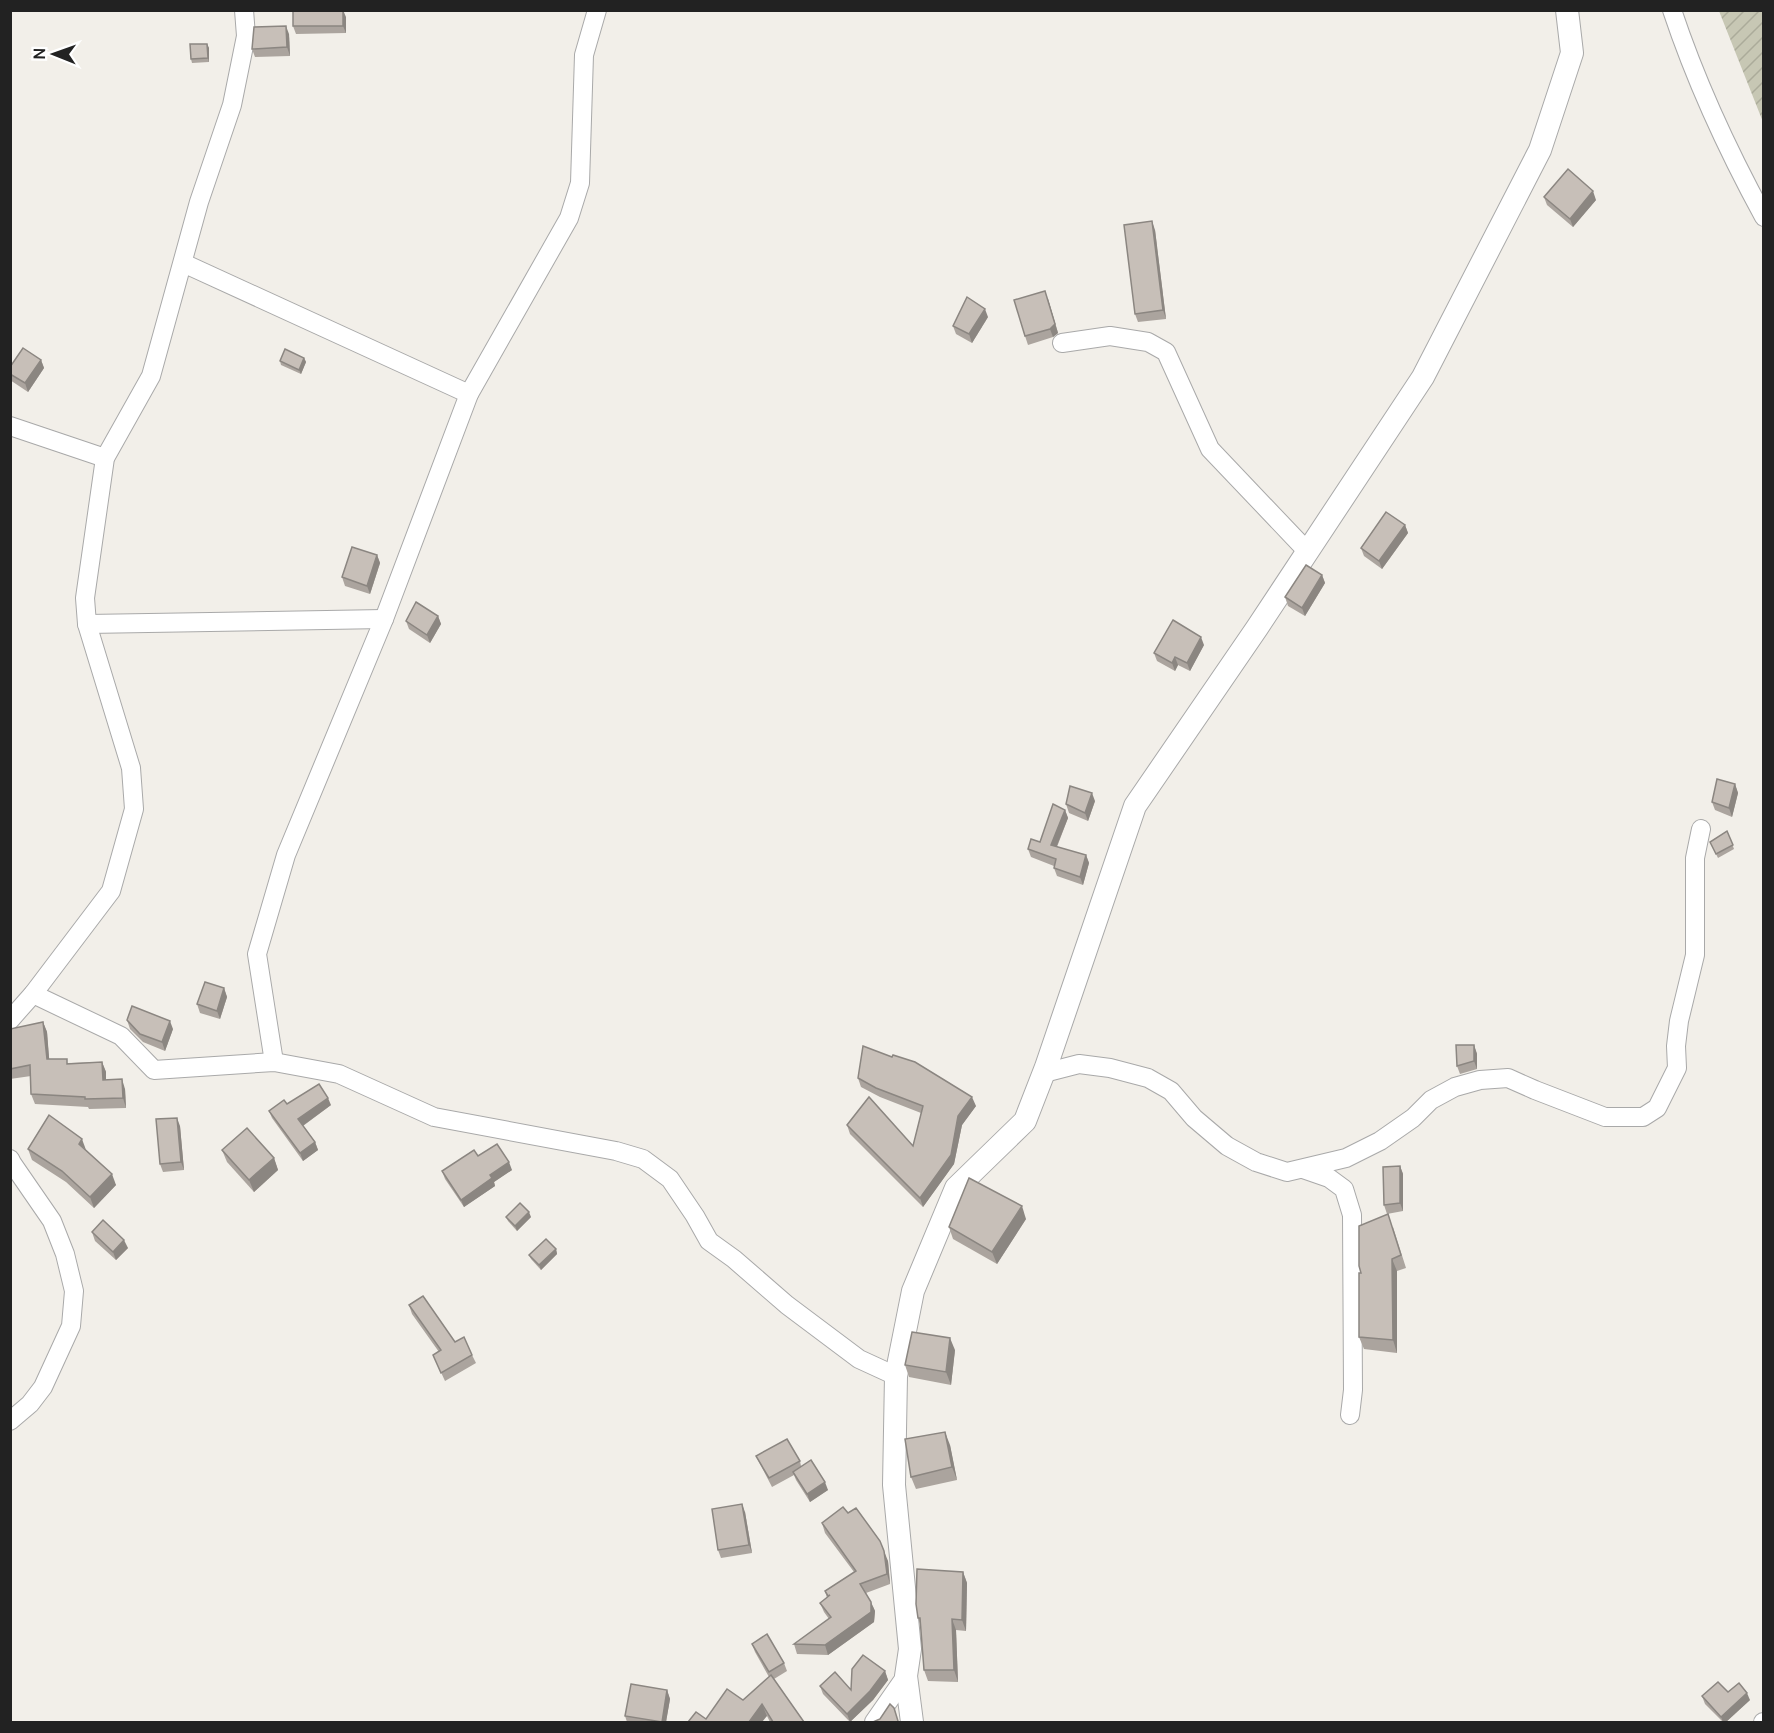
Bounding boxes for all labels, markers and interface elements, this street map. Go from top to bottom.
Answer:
north arrow [24,24,84,84]
text: N [28,48,50,60]

